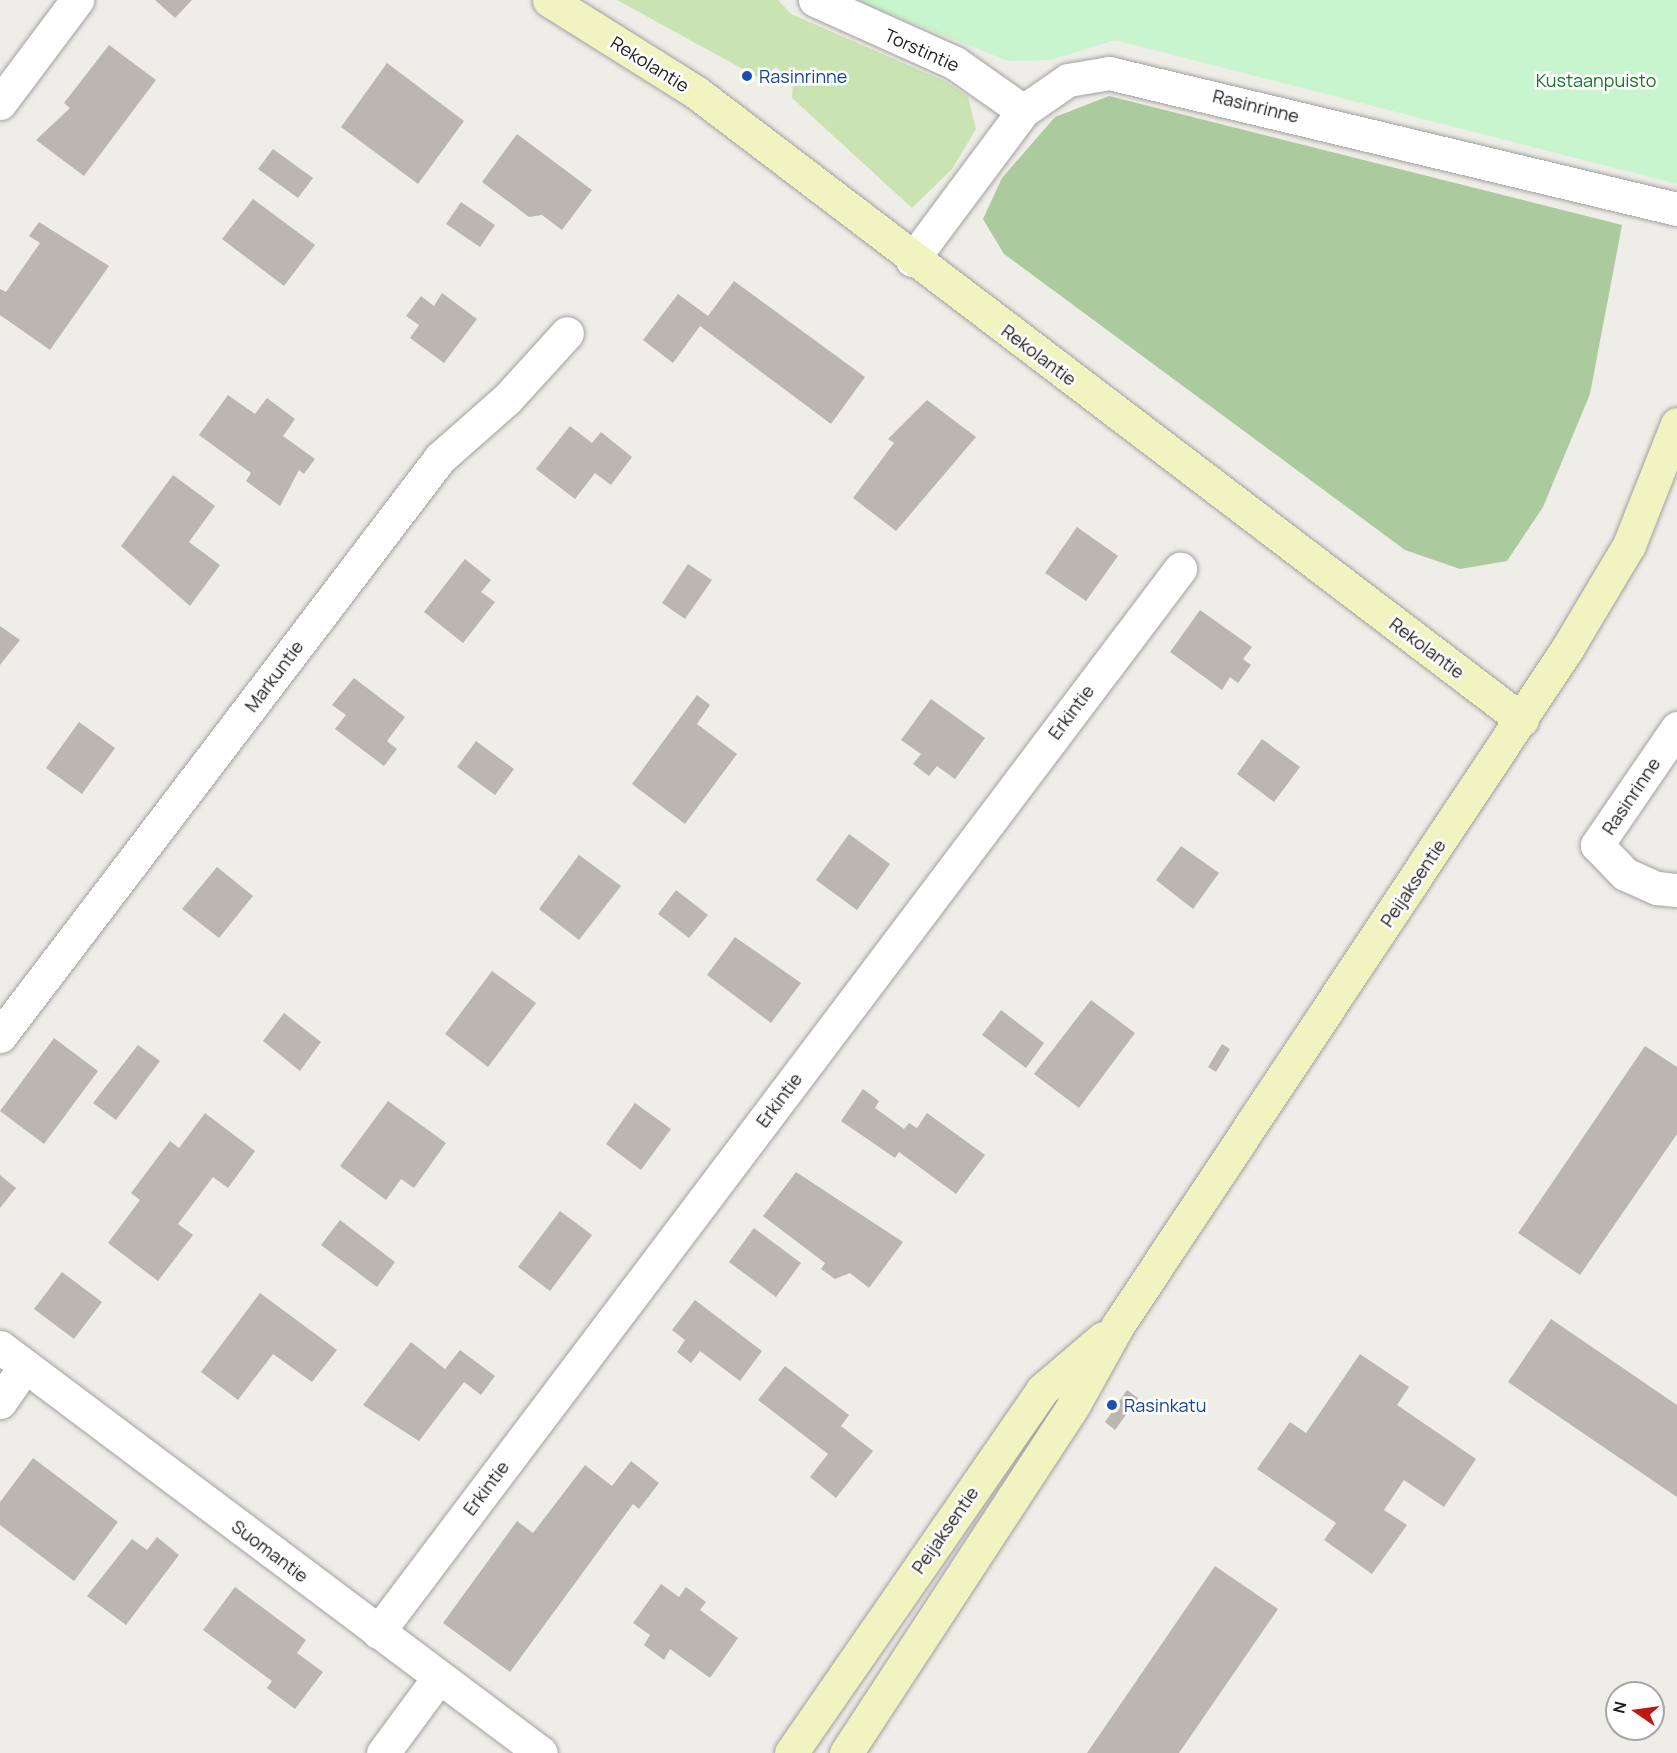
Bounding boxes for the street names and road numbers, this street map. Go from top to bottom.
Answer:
street label: Torstintie [881,24,963,76]
street label: Rekolantie [607,32,693,96]
street label: Rasinrinne [1211,85,1301,127]
street label: Rekolantie [997,320,1081,390]
street label: Rekolantie [1385,613,1469,683]
street label: Markuntie [240,636,308,716]
street label: Erkintie [1044,681,1098,743]
street label: Rasinrinne [1597,753,1665,839]
street label: Peijaksentie [1376,835,1450,931]
street label: Erkintie [752,1069,806,1131]
street label: Erkintie [459,1457,513,1519]
street label: Peijaksentie [907,1482,983,1578]
street label: Suomantie [227,1515,313,1587]

